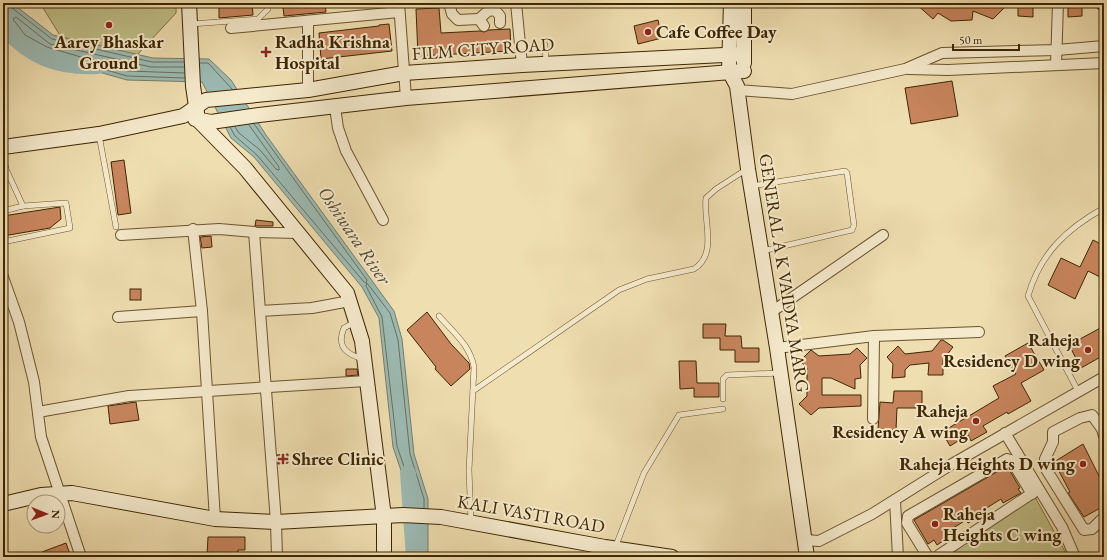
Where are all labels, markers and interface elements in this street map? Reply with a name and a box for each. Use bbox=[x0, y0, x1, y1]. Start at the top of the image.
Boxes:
marker: Aarey Bhaskar Ground bbox=[104, 20, 114, 30]
place label: Cafe Coffee Day bbox=[656, 20, 777, 43]
scale bar bbox=[953, 26, 1019, 52]
marker: Cafe Coffee Day bbox=[643, 27, 653, 37]
place label: Aarey Bhaskar Ground bbox=[53, 30, 164, 74]
place label: Radha Krishna Hospital bbox=[275, 30, 390, 74]
street label: FILM CITY ROAD bbox=[411, 32, 555, 65]
text: 50 m bbox=[959, 32, 983, 48]
marker: Radha Krishna Hospital bbox=[260, 46, 272, 58]
street label: GENERAL A K VAIDYA MARG bbox=[754, 152, 815, 394]
water label: Oshiwara River bbox=[312, 181, 397, 290]
place label: Raheja Residency D wing bbox=[943, 328, 1081, 372]
marker: Raheja Residency D wing bbox=[1083, 345, 1093, 355]
place label: Raheja Residency A wing bbox=[832, 399, 969, 443]
marker: Raheja Residency A wing bbox=[971, 416, 981, 426]
place label: Shree Clinic bbox=[292, 447, 384, 470]
place label: Raheja Heights D wing bbox=[899, 452, 1076, 475]
marker: Shree Clinic bbox=[277, 453, 289, 465]
marker: Raheja Heights D wing bbox=[1078, 459, 1088, 469]
street label: KALI VASTI ROAD bbox=[456, 489, 607, 538]
north arrow bbox=[26, 494, 66, 534]
place label: Raheja Heights C wing bbox=[943, 502, 1063, 546]
text: N bbox=[49, 510, 63, 519]
marker: Raheja Heights C wing bbox=[930, 519, 940, 529]

